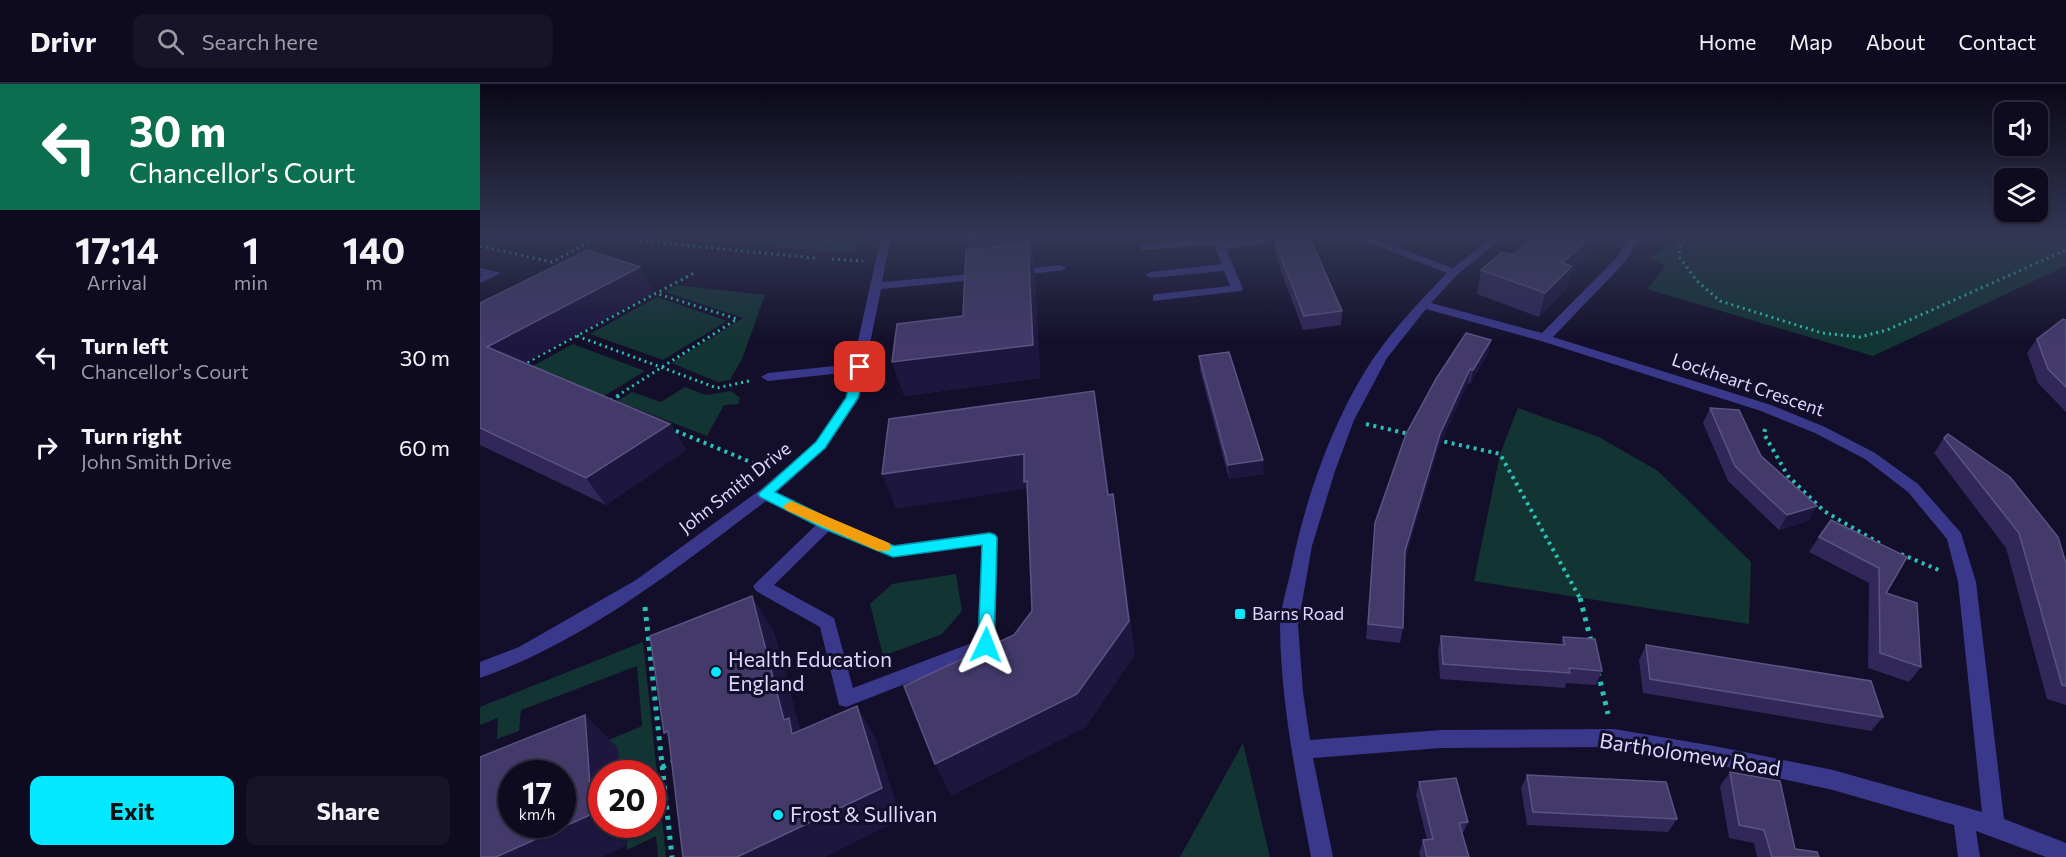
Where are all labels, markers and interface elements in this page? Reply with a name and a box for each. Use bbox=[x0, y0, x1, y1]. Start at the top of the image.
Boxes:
search box bbox=[133, 14, 553, 68]
text: Drivr bbox=[30, 24, 97, 58]
icon: search bbox=[154, 25, 187, 58]
text: Search here bbox=[202, 28, 318, 55]
text: Home bbox=[1699, 29, 1756, 54]
text: Map bbox=[1789, 29, 1833, 54]
text: About bbox=[1866, 29, 1925, 54]
text: Contact bbox=[1958, 29, 2036, 54]
map controls bbox=[1994, 102, 2048, 222]
button: sound bbox=[1994, 102, 2048, 156]
text: 30 m bbox=[129, 104, 226, 156]
icon: left bbox=[30, 108, 108, 186]
text: Chancellor's Court bbox=[129, 156, 355, 189]
button: layers bbox=[1994, 168, 2048, 222]
text: 17:14 bbox=[75, 227, 159, 271]
text: 1 bbox=[243, 227, 259, 271]
text: 140 bbox=[343, 227, 405, 271]
text: Arrival bbox=[87, 270, 147, 294]
text: min bbox=[234, 270, 268, 294]
text: m bbox=[365, 270, 383, 294]
text: Turn left bbox=[81, 332, 168, 359]
icon: left bbox=[30, 341, 63, 374]
pin bbox=[834, 341, 885, 392]
text: 30 m bbox=[400, 344, 450, 371]
street label: Lockheart Crescent bbox=[1669, 348, 1828, 420]
icon: arrive bbox=[843, 350, 876, 383]
text: Chancellor's Court bbox=[81, 359, 249, 383]
text: Turn right bbox=[81, 422, 182, 449]
icon: right bbox=[30, 431, 63, 464]
text: 60 m bbox=[399, 434, 450, 461]
street label: John Smith Drive bbox=[674, 437, 795, 538]
text: John Smith Drive bbox=[81, 449, 232, 473]
place label: Barns Road bbox=[1252, 602, 1344, 624]
marker: Barns Road bbox=[1233, 607, 1247, 621]
position arrow bbox=[954, 613, 1018, 677]
place label: Health Education England bbox=[728, 646, 892, 695]
marker: Health Education England bbox=[709, 665, 723, 679]
street label: Bartholomew Road bbox=[1598, 727, 1783, 780]
speed limit sign: 20 bbox=[588, 760, 666, 838]
text: 17 bbox=[522, 773, 552, 810]
button: Exit bbox=[30, 776, 234, 845]
button: Share bbox=[246, 776, 450, 845]
place label: Frost & Sullivan bbox=[790, 801, 937, 826]
text: km/h bbox=[519, 805, 555, 823]
marker: Frost & Sullivan bbox=[771, 808, 785, 822]

